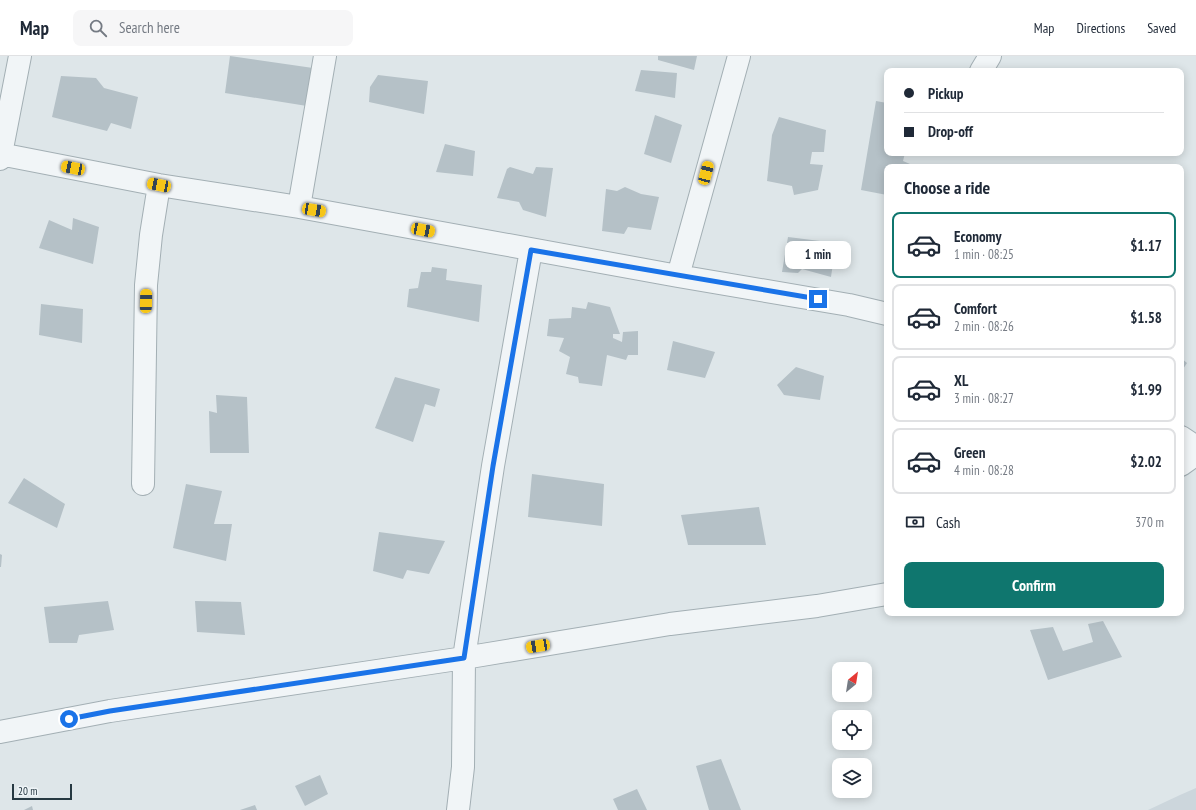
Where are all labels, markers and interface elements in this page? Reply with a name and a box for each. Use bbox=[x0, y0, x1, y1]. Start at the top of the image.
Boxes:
search box bbox=[73, 10, 353, 46]
text: Map bbox=[20, 16, 49, 40]
icon: search bbox=[87, 17, 109, 39]
text: Search here bbox=[119, 18, 180, 37]
text: Map bbox=[1034, 19, 1054, 37]
text: Directions bbox=[1076, 19, 1125, 37]
text: Saved bbox=[1147, 19, 1176, 37]
text: Pickup bbox=[928, 84, 963, 103]
text: Drop-off bbox=[928, 122, 973, 141]
car bbox=[60, 160, 86, 176]
car bbox=[697, 160, 715, 186]
text: Choose a ride bbox=[904, 176, 990, 199]
car bbox=[146, 177, 172, 193]
car bbox=[301, 202, 327, 218]
car bbox=[410, 222, 436, 238]
icon: car bbox=[906, 227, 942, 263]
text: Economy bbox=[954, 227, 1002, 246]
text: $1.17 bbox=[1130, 236, 1162, 255]
callout: 1 min bbox=[785, 241, 851, 269]
text: 1 min bbox=[805, 246, 831, 263]
text: 1 min · 08:25 bbox=[954, 246, 1014, 263]
car bbox=[140, 289, 152, 313]
route end bbox=[809, 290, 827, 308]
icon: car bbox=[906, 299, 942, 335]
text: Comfort bbox=[954, 299, 997, 318]
text: $1.58 bbox=[1130, 308, 1162, 327]
text: 2 min · 08:26 bbox=[954, 318, 1014, 335]
icon: car bbox=[906, 371, 942, 407]
text: XL bbox=[954, 371, 968, 390]
text: $1.99 bbox=[1130, 380, 1162, 399]
text: 3 min · 08:27 bbox=[954, 390, 1014, 407]
icon: car bbox=[906, 443, 942, 479]
text: Green bbox=[954, 443, 986, 462]
text: $2.02 bbox=[1130, 452, 1162, 471]
text: 4 min · 08:28 bbox=[954, 462, 1014, 479]
icon: cash bbox=[904, 511, 926, 533]
text: Cash bbox=[936, 513, 960, 532]
text: 370 m bbox=[1135, 514, 1164, 531]
button: Confirm bbox=[904, 562, 1164, 608]
car bbox=[525, 638, 551, 654]
north arrow bbox=[832, 662, 872, 702]
map controls bbox=[832, 662, 872, 798]
route start bbox=[60, 710, 78, 728]
button: locate bbox=[832, 710, 872, 750]
button: layers bbox=[832, 758, 872, 798]
scale bar bbox=[12, 782, 72, 801]
text: 20 m bbox=[18, 784, 37, 798]

